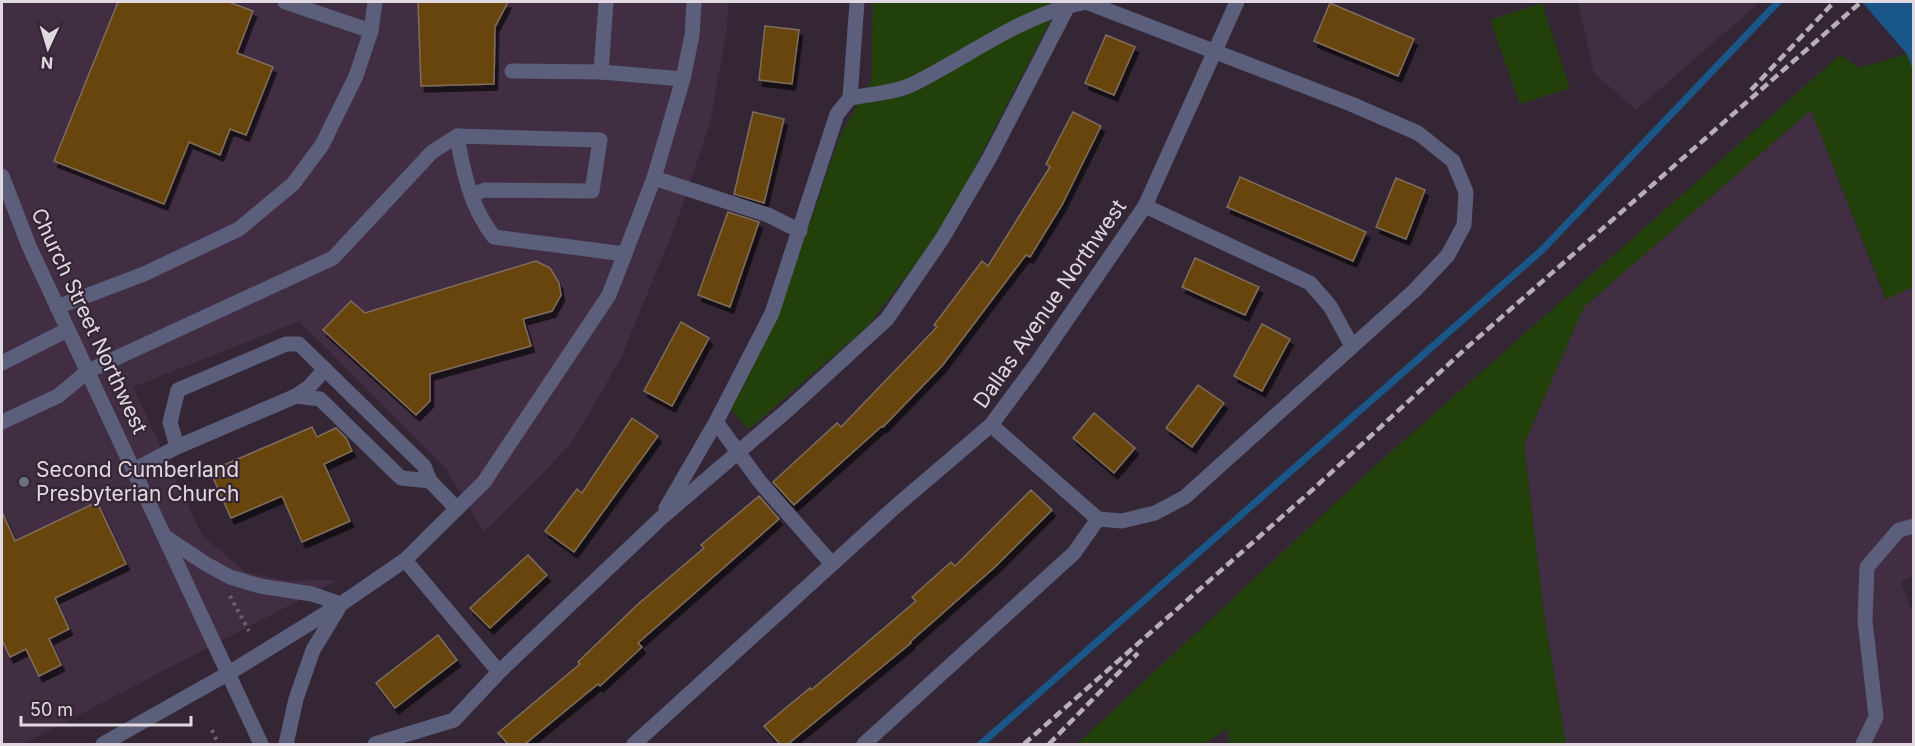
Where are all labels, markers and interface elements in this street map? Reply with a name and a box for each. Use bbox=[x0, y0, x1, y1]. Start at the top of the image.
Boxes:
north arrow bbox=[18, 18, 78, 78]
text: N bbox=[40, 53, 54, 73]
street label: Dallas Avenue Northwest bbox=[968, 195, 1131, 413]
street label: Church Street Northwest bbox=[26, 204, 153, 438]
place label: Second Cumberland Presbyterian Church bbox=[36, 457, 239, 506]
marker: Second Cumberland Presbyterian Church bbox=[17, 475, 31, 489]
scale bar bbox=[21, 689, 190, 727]
text: 50 m bbox=[30, 699, 73, 720]

